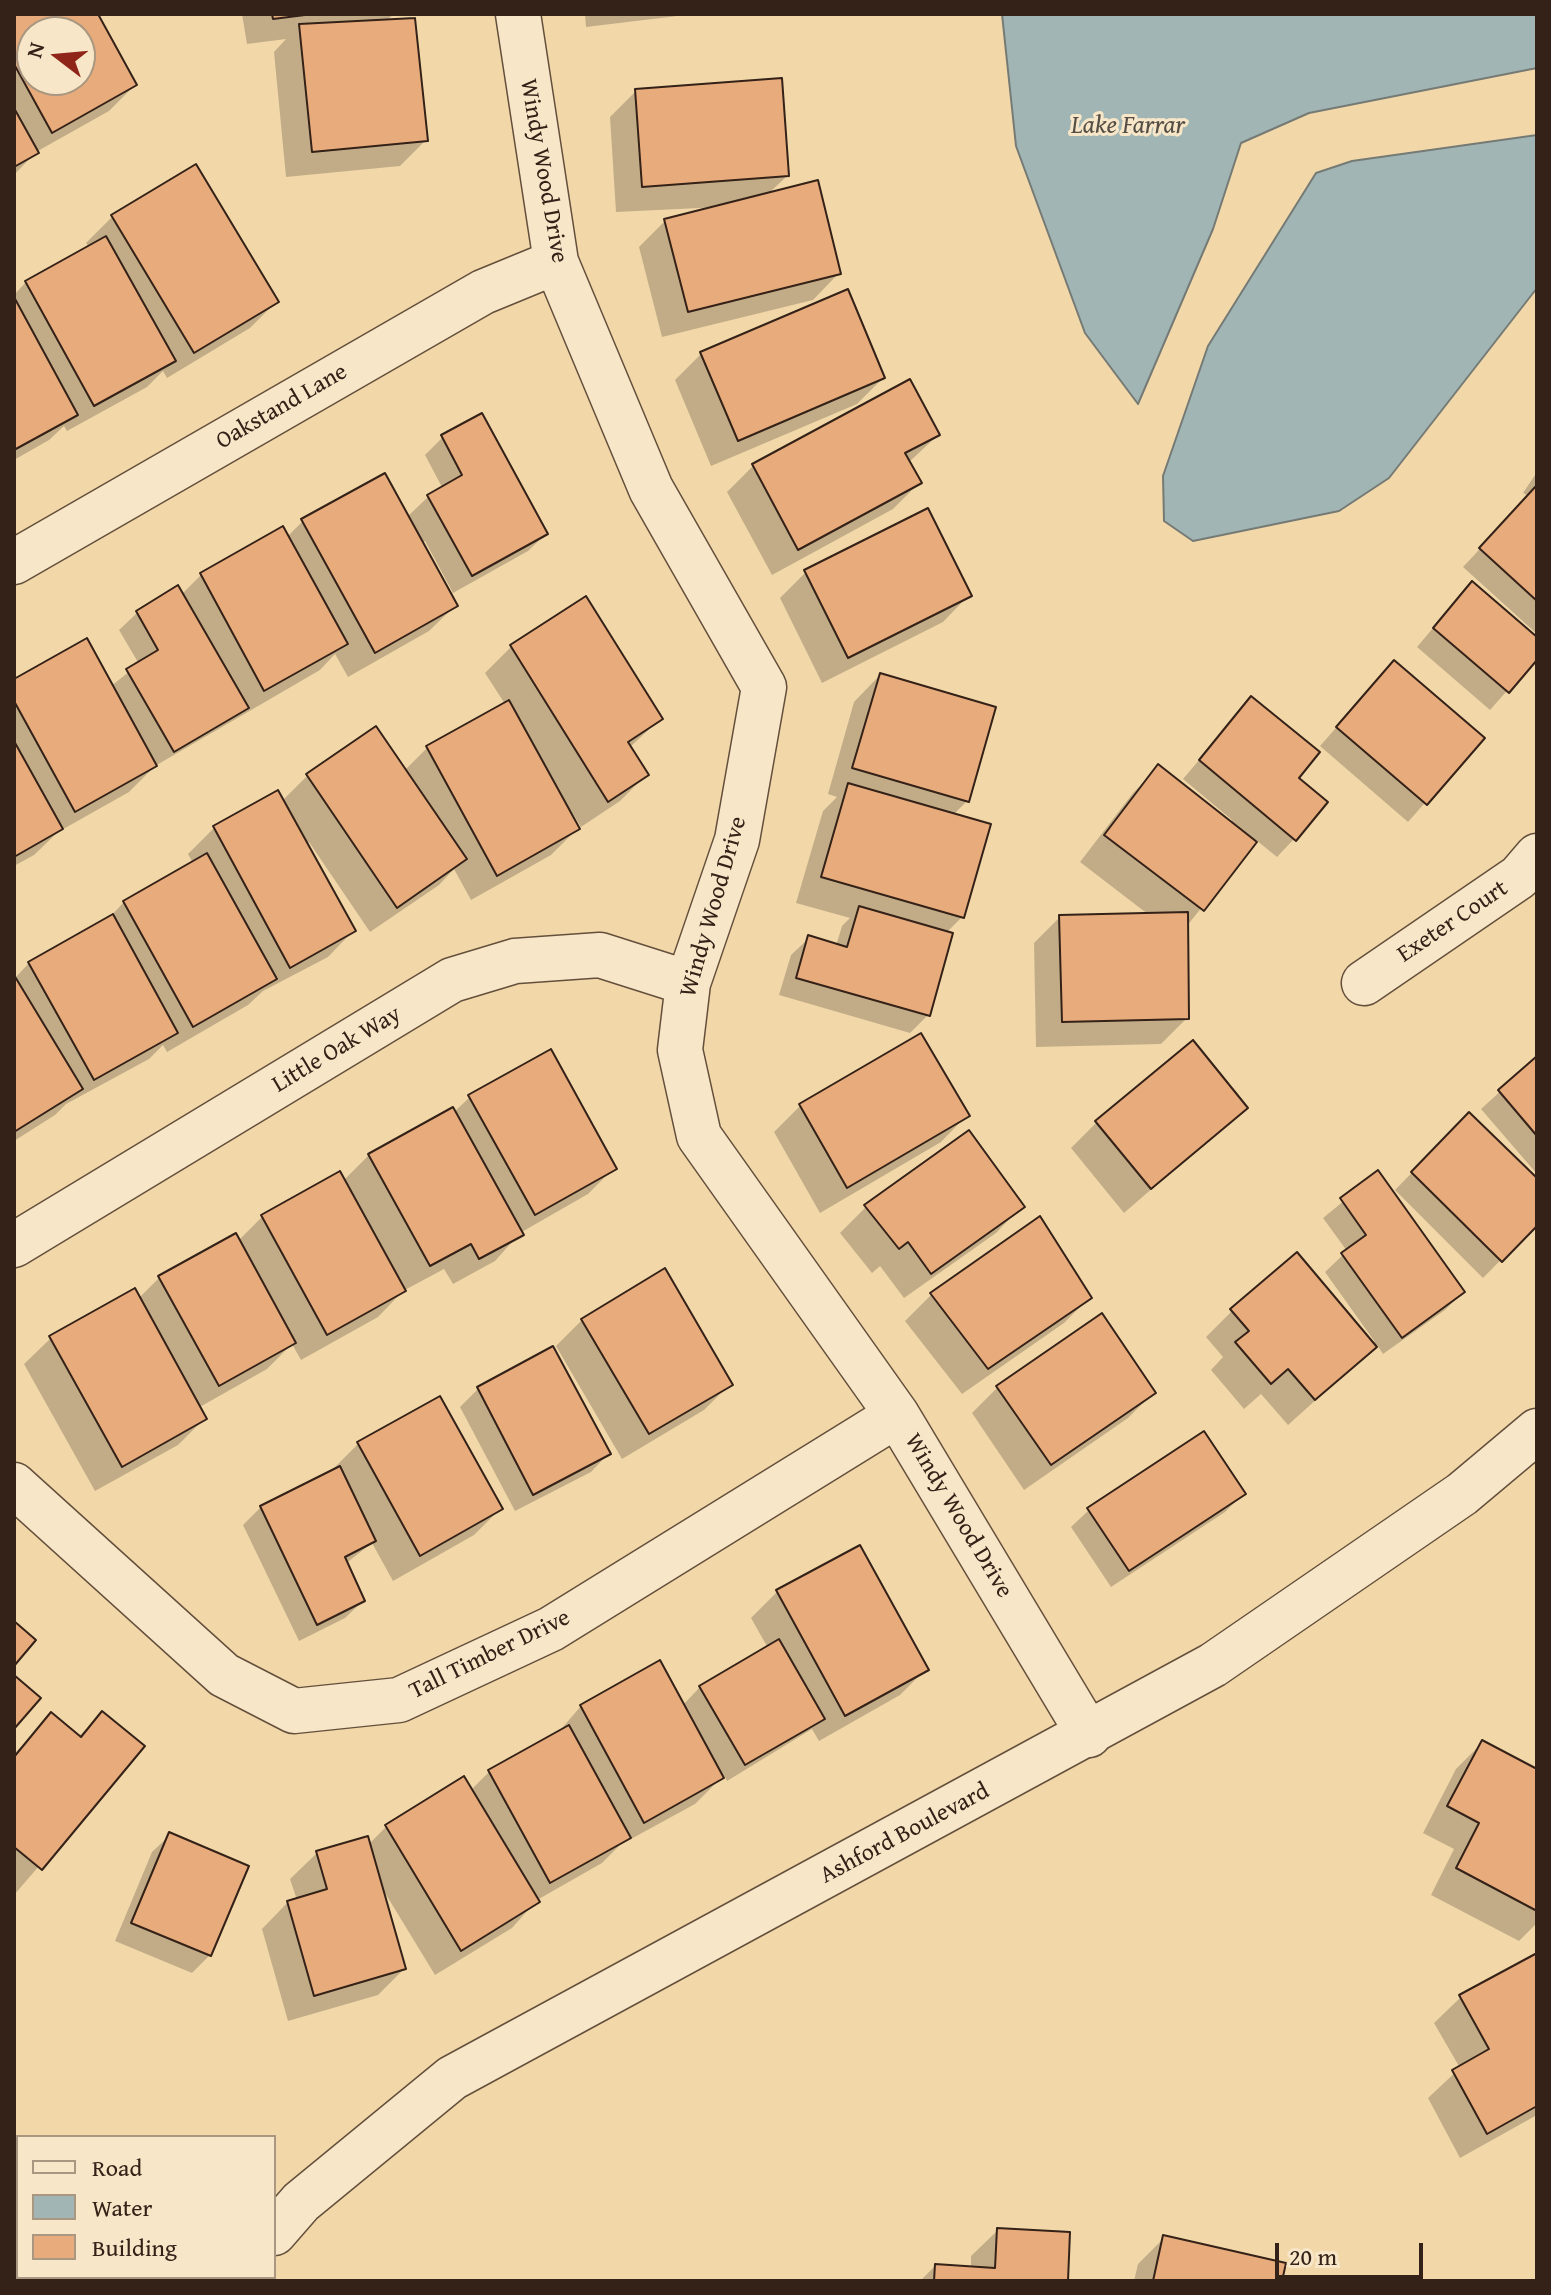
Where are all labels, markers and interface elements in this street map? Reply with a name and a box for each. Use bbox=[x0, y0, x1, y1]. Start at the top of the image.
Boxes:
north arrow bbox=[16, 16, 96, 96]
text: N bbox=[17, 38, 52, 61]
street label: Windy Wood Drive bbox=[513, 77, 573, 265]
water label: Lake Farrar bbox=[1071, 110, 1185, 142]
street label: Oakstand Lane bbox=[211, 358, 353, 456]
street label: Windy Wood Drive bbox=[674, 813, 754, 1001]
street label: Exeter Court bbox=[1392, 875, 1514, 969]
street label: Little Oak Way bbox=[268, 1000, 406, 1100]
street label: Windy Wood Drive bbox=[898, 1429, 1018, 1603]
street label: Tall Timber Drive bbox=[405, 1604, 575, 1706]
street label: Ashford Boulevard bbox=[816, 1777, 994, 1891]
legend bbox=[16, 2135, 276, 2279]
text: Road bbox=[92, 2150, 142, 2185]
text: Water bbox=[92, 2190, 152, 2225]
scale bar bbox=[1279, 2227, 1427, 2277]
text: Building bbox=[92, 2230, 177, 2265]
text: 20 m bbox=[1289, 2239, 1337, 2274]

